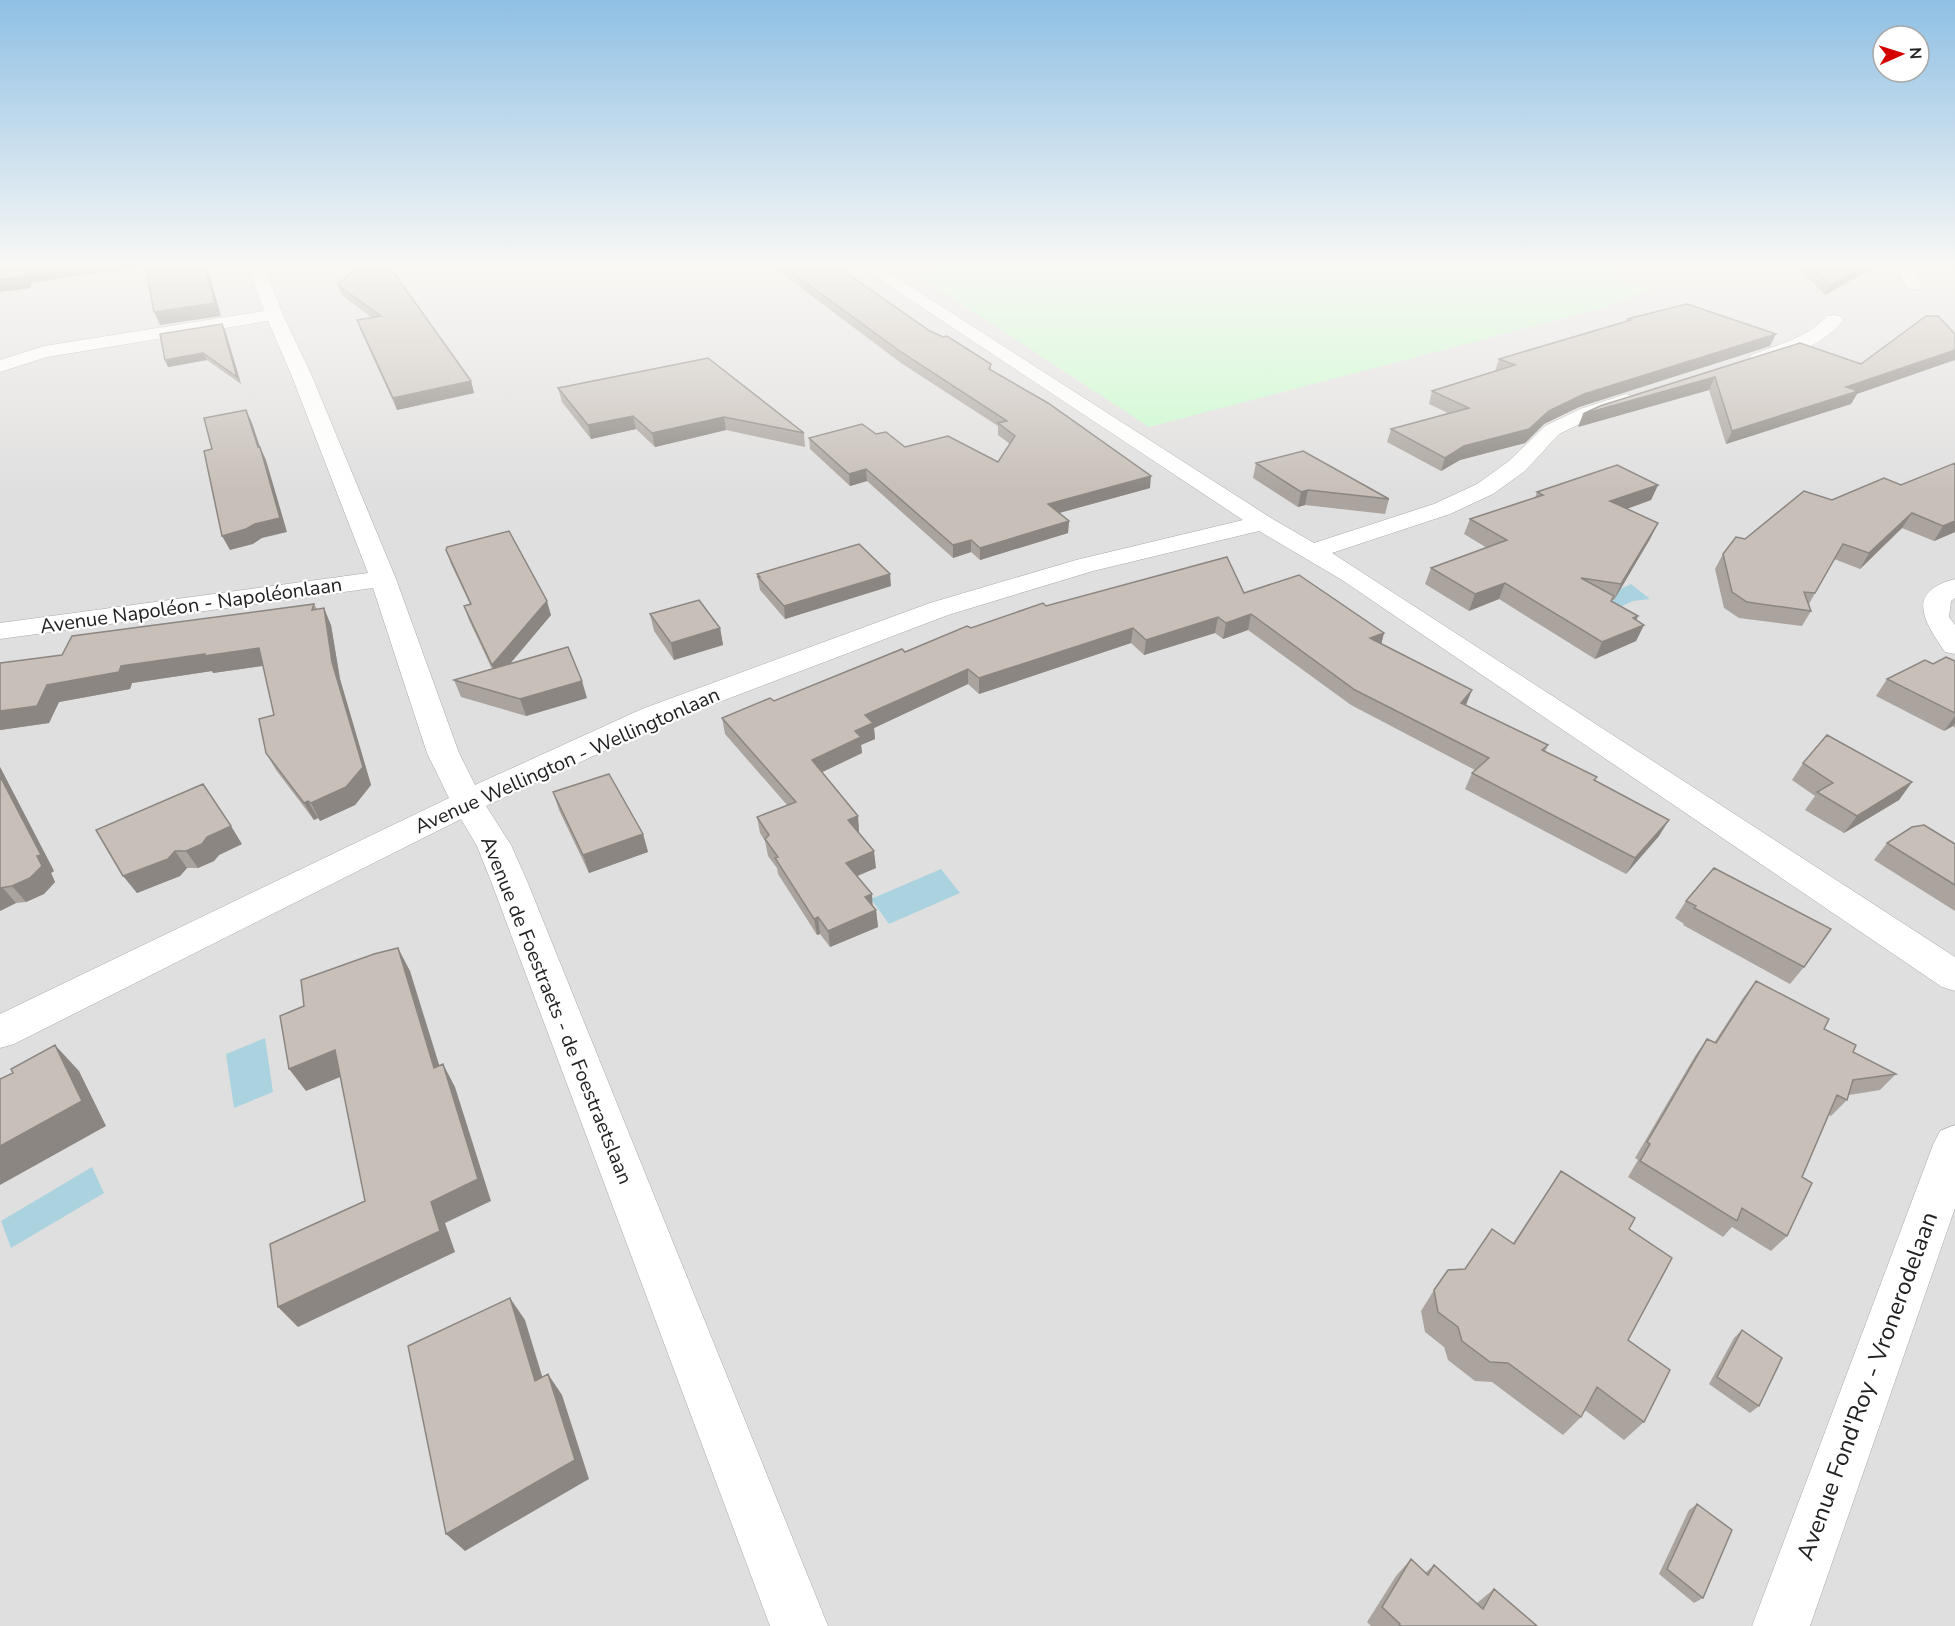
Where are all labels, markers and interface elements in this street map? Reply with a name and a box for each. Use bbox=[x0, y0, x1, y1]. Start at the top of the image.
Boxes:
north arrow bbox=[1871, 24, 1931, 84]
text: N bbox=[1904, 47, 1926, 60]
street label: Avenue Napoléon - Napoléonlaan bbox=[38, 571, 344, 640]
street label: Avenue Wellington - Wellingtonlaan bbox=[410, 681, 724, 840]
street label: Avenue de Foestraets - de Foestraetslaan bbox=[474, 832, 639, 1188]
street label: Avenue Fond'Roy - Vronerodelaan bbox=[1789, 1207, 1945, 1565]

